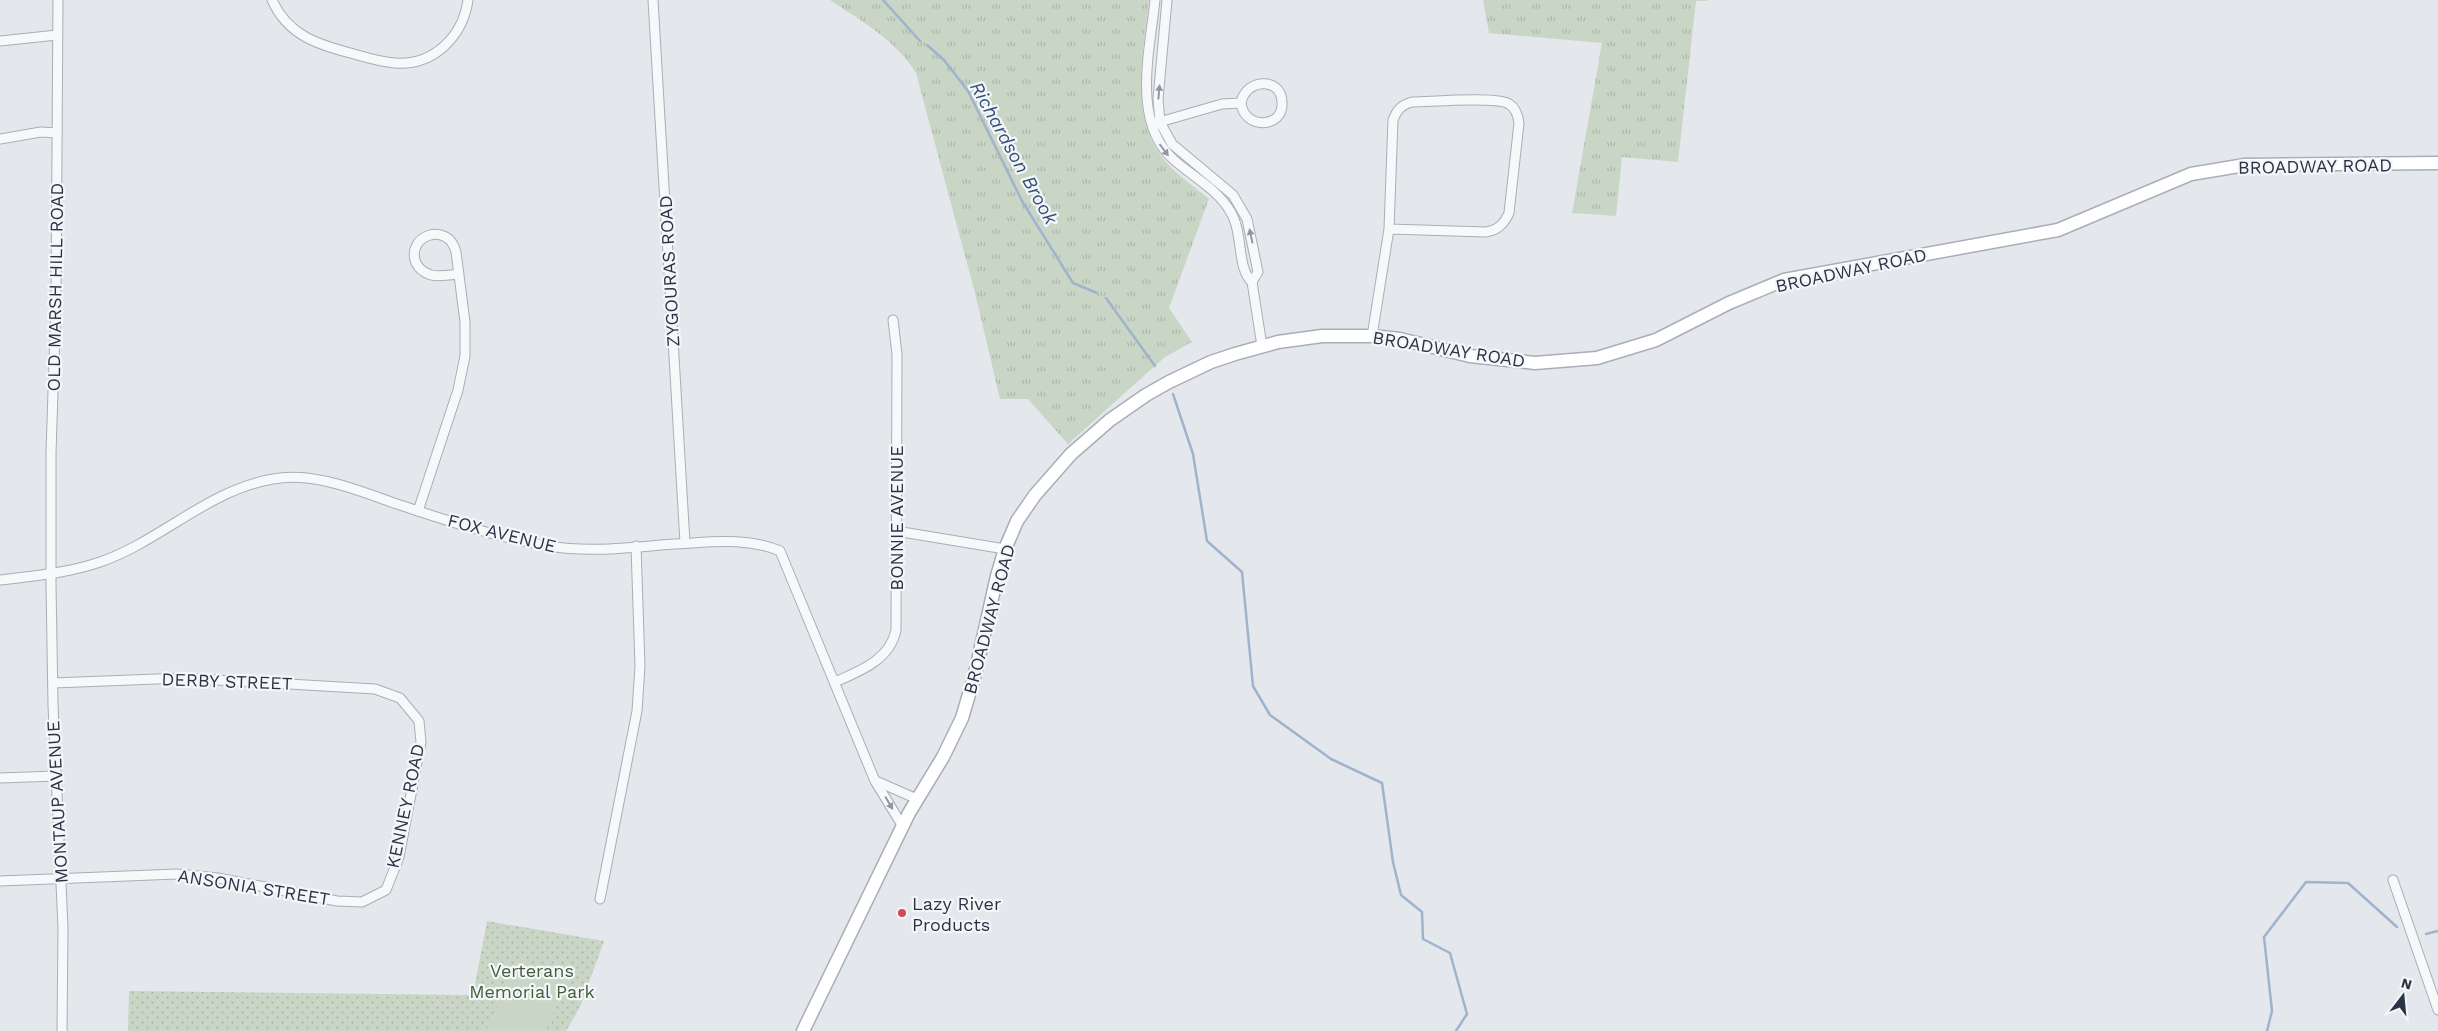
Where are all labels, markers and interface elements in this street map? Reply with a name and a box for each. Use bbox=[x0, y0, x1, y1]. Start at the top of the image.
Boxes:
water label: Richardson Brook bbox=[965, 78, 1063, 229]
one-way arrow bbox=[1155, 84, 1163, 100]
one-way arrow bbox=[1159, 143, 1170, 156]
street label: BROADWAY ROAD bbox=[2238, 154, 2392, 178]
street label: OLD MARSH HILL ROAD bbox=[43, 182, 67, 392]
street label: ZYGOURAS ROAD bbox=[655, 195, 683, 347]
one-way arrow bbox=[1247, 228, 1255, 243]
street label: BROADWAY ROAD bbox=[1773, 244, 1929, 296]
street label: BROADWAY ROAD bbox=[1371, 327, 1527, 371]
street label: BONNIE AVENUE bbox=[886, 445, 907, 591]
street label: FOX AVENUE bbox=[445, 509, 559, 557]
street label: BROADWAY ROAD bbox=[959, 542, 1019, 696]
street label: DERBY STREET bbox=[161, 668, 293, 694]
street label: MONTAUP AVENUE bbox=[42, 720, 72, 884]
street label: KENNEY ROAD bbox=[382, 742, 428, 870]
one-way arrow bbox=[884, 797, 893, 810]
street label: ANSONIA STREET bbox=[176, 865, 332, 909]
place label: Lazy River Products bbox=[912, 893, 1001, 935]
marker: Lazy River Products bbox=[896, 907, 908, 919]
park label: Verterans Memorial Park bbox=[469, 960, 595, 1002]
north arrow bbox=[2378, 971, 2428, 1021]
text: N bbox=[2399, 974, 2414, 993]

